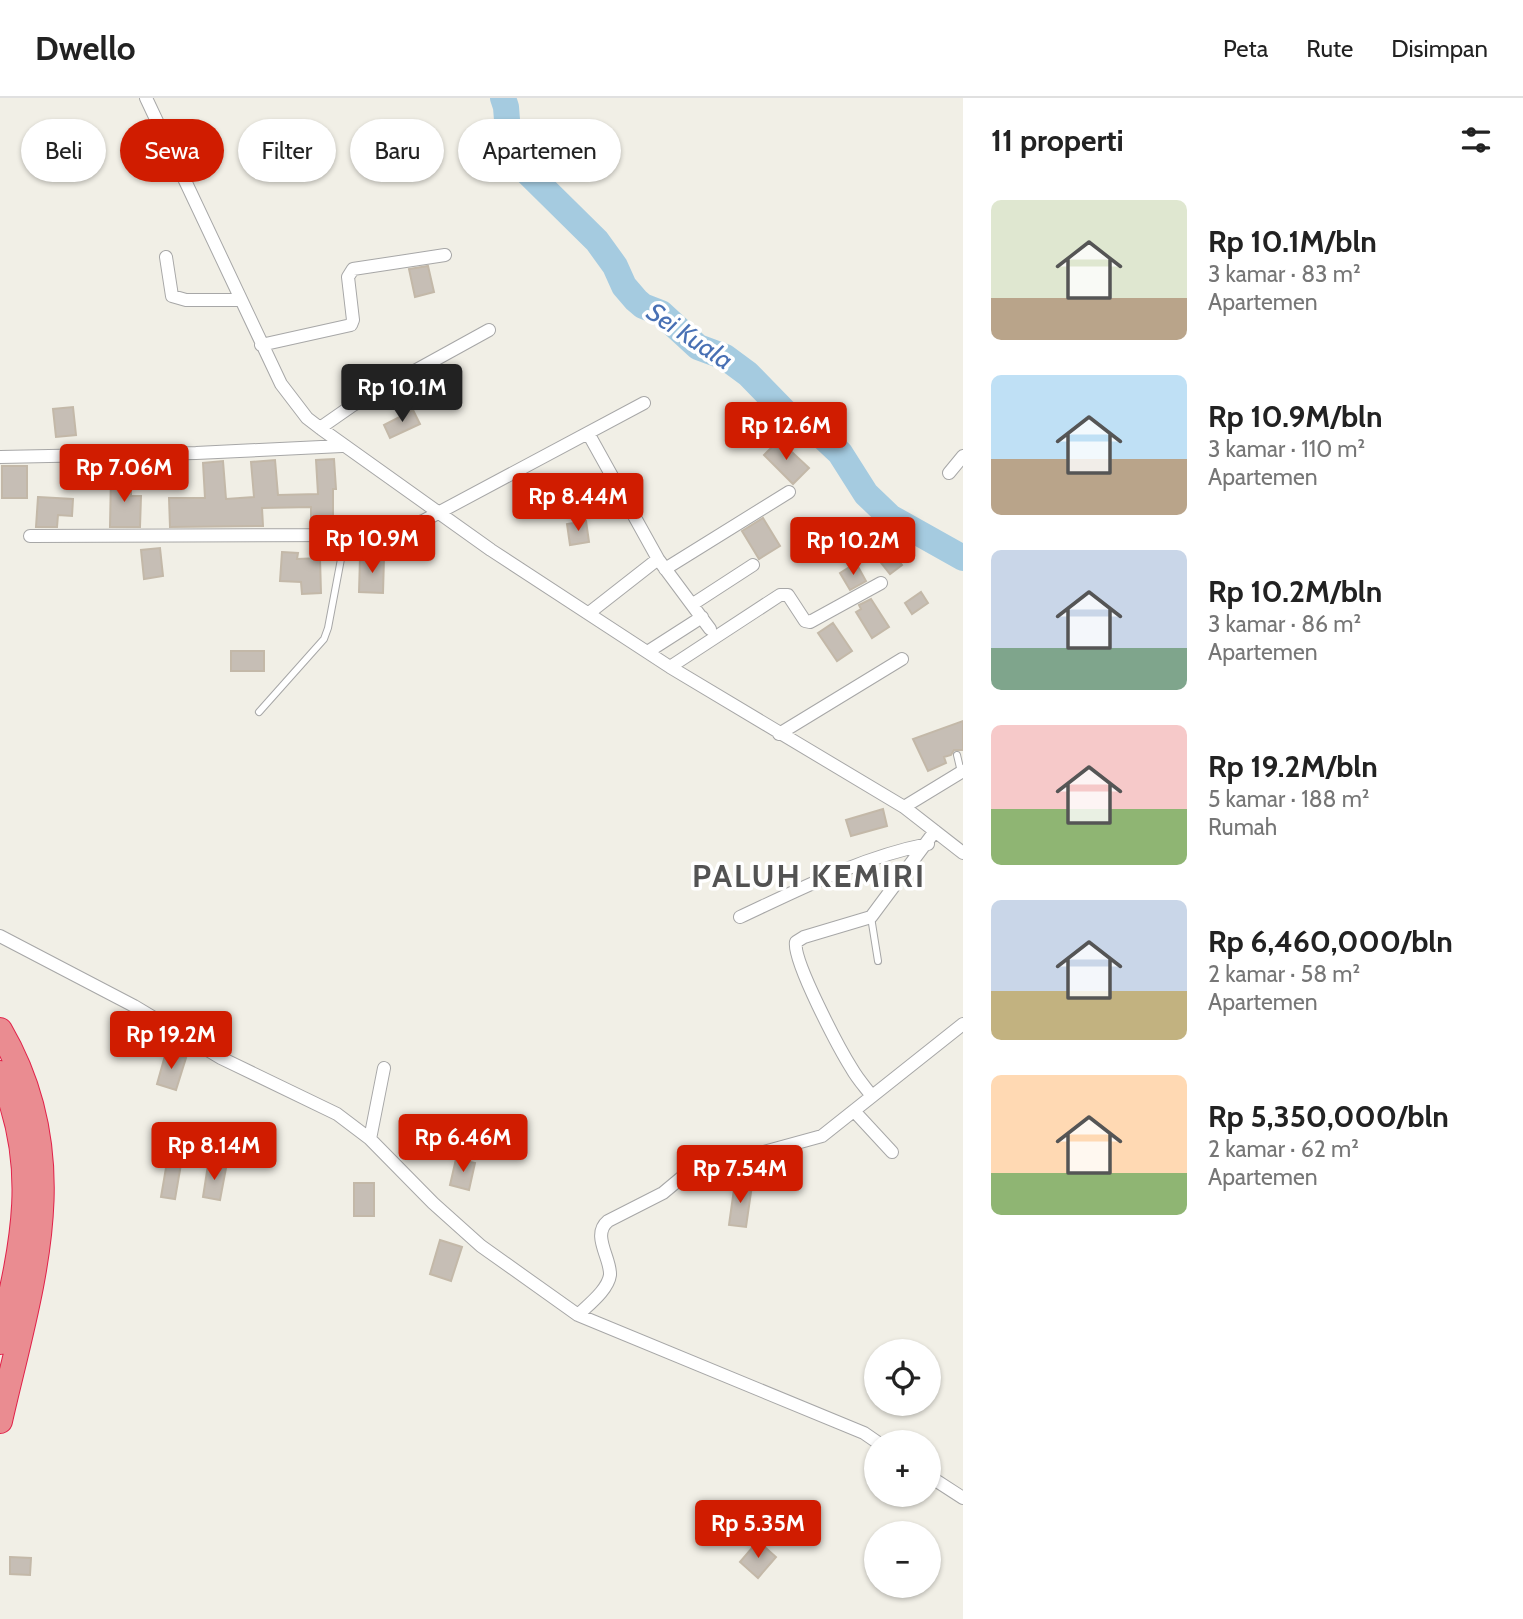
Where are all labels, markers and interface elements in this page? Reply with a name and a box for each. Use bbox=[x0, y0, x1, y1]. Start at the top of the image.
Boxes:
text: Dwello bbox=[35, 28, 136, 68]
text: Peta bbox=[1223, 34, 1268, 63]
text: Rute bbox=[1306, 34, 1353, 63]
text: Disimpan bbox=[1391, 34, 1488, 63]
chip: Beli bbox=[21, 119, 106, 182]
chip: Sewa bbox=[120, 119, 224, 182]
chip: Filter bbox=[238, 119, 336, 182]
chip: Baru bbox=[350, 119, 444, 182]
chip: Apartemen bbox=[458, 119, 621, 182]
icon: filters bbox=[1457, 121, 1495, 159]
text: 11 properti bbox=[991, 122, 1124, 159]
text: Rp 10.1M/bln bbox=[1208, 223, 1377, 260]
icon: home bbox=[1047, 228, 1131, 312]
text: 3 kamar · 83 m² bbox=[1208, 260, 1361, 288]
text: Apartemen bbox=[1208, 288, 1318, 316]
water label: Sei Kuala bbox=[641, 296, 739, 376]
pin: Rp 10.1M bbox=[330, 364, 474, 424]
text: Rp 10.1M bbox=[357, 373, 447, 401]
text: Rp 10.9M/bln bbox=[1208, 398, 1382, 435]
pin: Rp 12.6M bbox=[714, 402, 858, 462]
icon: home bbox=[1047, 403, 1131, 487]
text: Rp 12.6M bbox=[741, 411, 831, 439]
text: 3 kamar · 110 m² bbox=[1208, 435, 1365, 463]
pin: Rp 7.06M bbox=[52, 444, 196, 504]
text: Rp 7.06M bbox=[76, 453, 172, 481]
text: Apartemen bbox=[1208, 463, 1318, 491]
pin: Rp 8.44M bbox=[506, 474, 650, 533]
text: Rp 8.44M bbox=[528, 482, 628, 510]
pin: Rp 10.9M bbox=[300, 516, 444, 575]
pin: Rp 10.2M bbox=[781, 518, 925, 577]
text: Rp 10.9M bbox=[325, 524, 419, 552]
text: Rp 10.2M bbox=[806, 526, 900, 554]
text: Rp 10.2M/bln bbox=[1208, 573, 1382, 610]
icon: home bbox=[1047, 578, 1131, 662]
text: 3 kamar · 86 m² bbox=[1208, 610, 1361, 638]
text: Apartemen bbox=[1208, 638, 1318, 666]
text: Rp 19.2M/bln bbox=[1208, 748, 1378, 785]
icon: home bbox=[1047, 753, 1131, 837]
text: 5 kamar · 188 m² bbox=[1208, 785, 1370, 813]
text: Rumah bbox=[1208, 813, 1277, 841]
district label: PALUH KEMIRI bbox=[692, 856, 926, 895]
text: Rp 6,460,000/bln bbox=[1208, 923, 1453, 960]
icon: home bbox=[1047, 928, 1131, 1012]
text: 2 kamar · 58 m² bbox=[1208, 960, 1360, 988]
text: Apartemen bbox=[1208, 988, 1318, 1016]
pin: Rp 19.2M bbox=[99, 1012, 243, 1071]
text: Rp 19.2M bbox=[126, 1020, 216, 1048]
text: Rp 5,350,000/bln bbox=[1208, 1098, 1449, 1135]
icon: home bbox=[1047, 1103, 1131, 1187]
pin: Rp 6.46M bbox=[391, 1114, 535, 1174]
pin: Rp 8.14M bbox=[142, 1122, 286, 1182]
text: Rp 6.46M bbox=[415, 1123, 511, 1151]
text: Rp 8.14M bbox=[167, 1131, 261, 1159]
text: 2 kamar · 62 m² bbox=[1208, 1135, 1359, 1163]
pin: Rp 7.54M bbox=[668, 1146, 812, 1205]
text: Rp 7.54M bbox=[693, 1154, 787, 1182]
text: Apartemen bbox=[1208, 1163, 1318, 1191]
map controls bbox=[864, 1339, 941, 1598]
button: locate bbox=[864, 1339, 941, 1416]
button: + bbox=[864, 1430, 941, 1507]
pin: Rp 5.35M bbox=[686, 1500, 830, 1560]
text: Rp 5.35M bbox=[711, 1509, 805, 1537]
button: − bbox=[864, 1521, 941, 1598]

